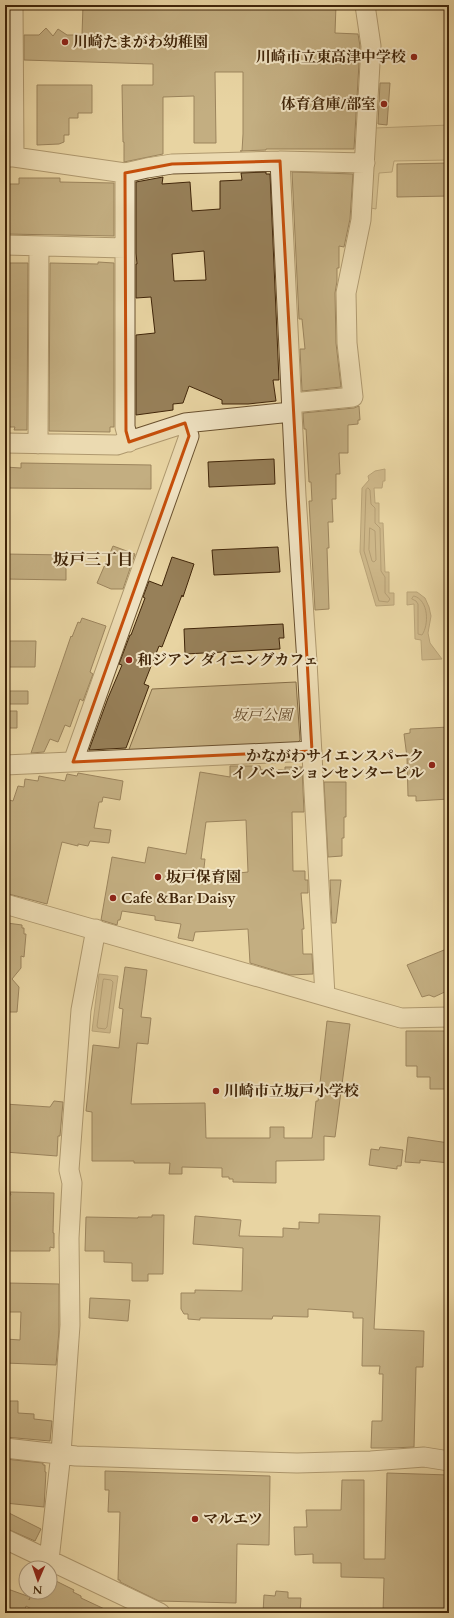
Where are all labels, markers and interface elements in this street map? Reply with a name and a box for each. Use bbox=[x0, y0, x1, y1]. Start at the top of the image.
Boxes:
place label: 川崎たまがわ幼稚園 bbox=[73, 32, 208, 52]
marker: 川崎たまがわ幼稚園 bbox=[60, 37, 70, 47]
place label: 川崎市立東高津中学校 bbox=[256, 47, 406, 67]
marker: 川崎市立東高津中学校 bbox=[409, 52, 419, 62]
place label: 体育倉庫/部室 bbox=[281, 94, 376, 114]
marker: 体育倉庫/部室 bbox=[379, 99, 389, 109]
district label: 坂戸三丁目 bbox=[53, 549, 133, 571]
place label: 和ジアン ダイニングカフェ bbox=[137, 650, 318, 670]
marker: 和ジアン ダイニングカフェ bbox=[124, 655, 134, 665]
park label: 坂戸公園 bbox=[232, 705, 295, 725]
place label: かながわサイエンスパーク イノベーションセンタービル bbox=[232, 746, 424, 783]
marker: かながわサイエンスパーク イノベーションセンタービル bbox=[427, 760, 437, 770]
place label: 坂戸保育園 bbox=[166, 867, 241, 887]
marker: 坂戸保育園 bbox=[153, 872, 163, 882]
place label: Cafe &Bar Daisy bbox=[121, 888, 236, 908]
marker: Cafe &Bar Daisy bbox=[108, 893, 118, 903]
place label: 川崎市立坂戸小学校 bbox=[224, 1081, 359, 1101]
marker: 川崎市立坂戸小学校 bbox=[211, 1086, 221, 1096]
place label: マルエツ bbox=[203, 1509, 263, 1529]
marker: マルエツ bbox=[190, 1514, 200, 1524]
north arrow bbox=[18, 1560, 58, 1600]
text: N bbox=[32, 1582, 43, 1597]

